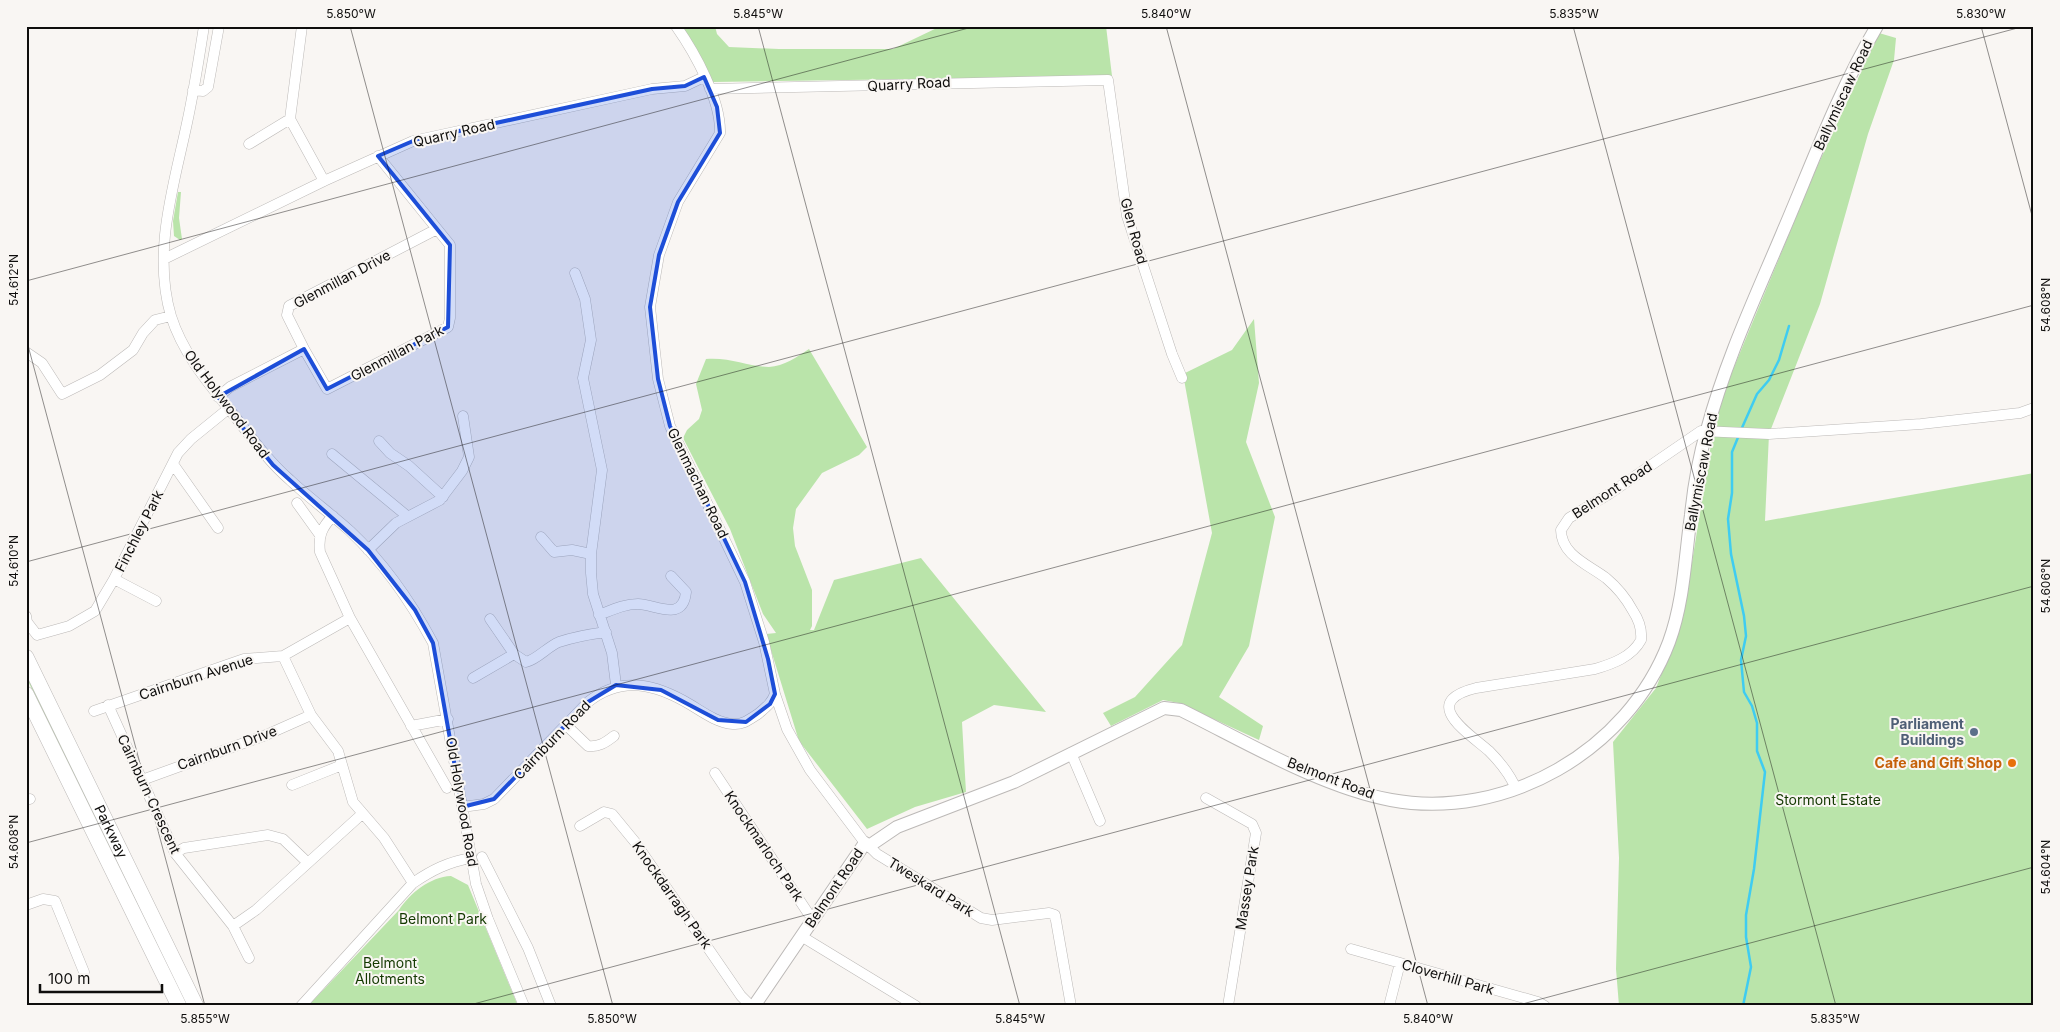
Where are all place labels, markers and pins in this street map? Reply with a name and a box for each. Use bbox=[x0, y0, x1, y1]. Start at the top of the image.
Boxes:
place label: Parliament Buildings bbox=[1890, 715, 1964, 748]
marker: Parliament Buildings bbox=[1968, 726, 1980, 738]
place label: Cafe and Gift Shop bbox=[1875, 754, 2002, 771]
marker: Cafe and Gift Shop bbox=[2006, 757, 2018, 769]

